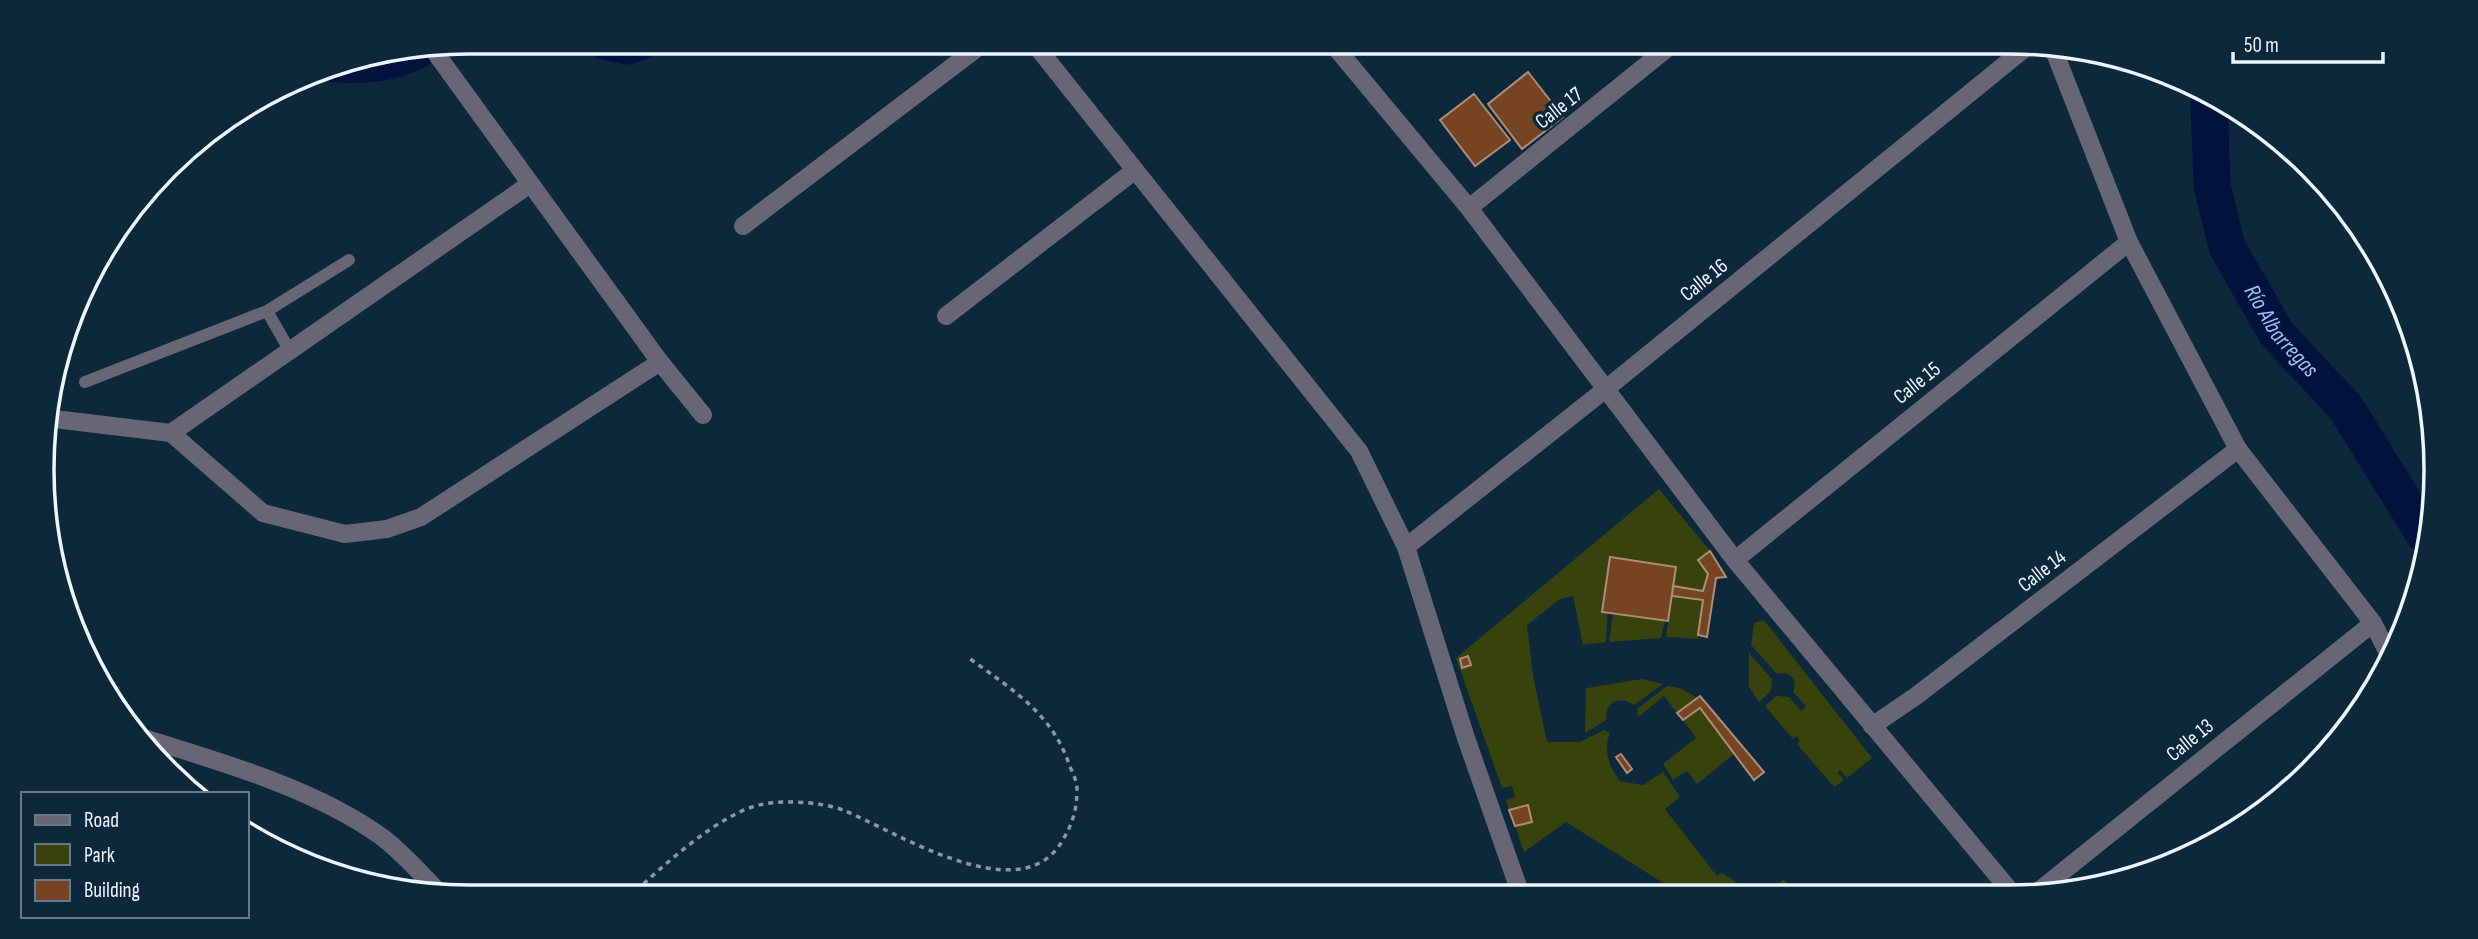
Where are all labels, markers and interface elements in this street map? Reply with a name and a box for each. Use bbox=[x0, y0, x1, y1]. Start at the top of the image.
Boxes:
scale bar bbox=[2233, 21, 2384, 65]
text: 50 m bbox=[2244, 33, 2279, 58]
street label: Calle 17 bbox=[1530, 81, 1588, 134]
street label: Calle 16 bbox=[1675, 253, 1733, 307]
water label: Río Albarregas bbox=[2238, 280, 2324, 383]
street label: Calle 15 bbox=[1888, 357, 1946, 409]
street label: Calle 14 bbox=[2013, 545, 2071, 597]
street label: Calle 13 bbox=[2161, 713, 2219, 767]
legend bbox=[21, 792, 248, 918]
text: Road bbox=[84, 808, 119, 833]
text: Park bbox=[84, 843, 115, 868]
text: Building bbox=[84, 878, 140, 903]

